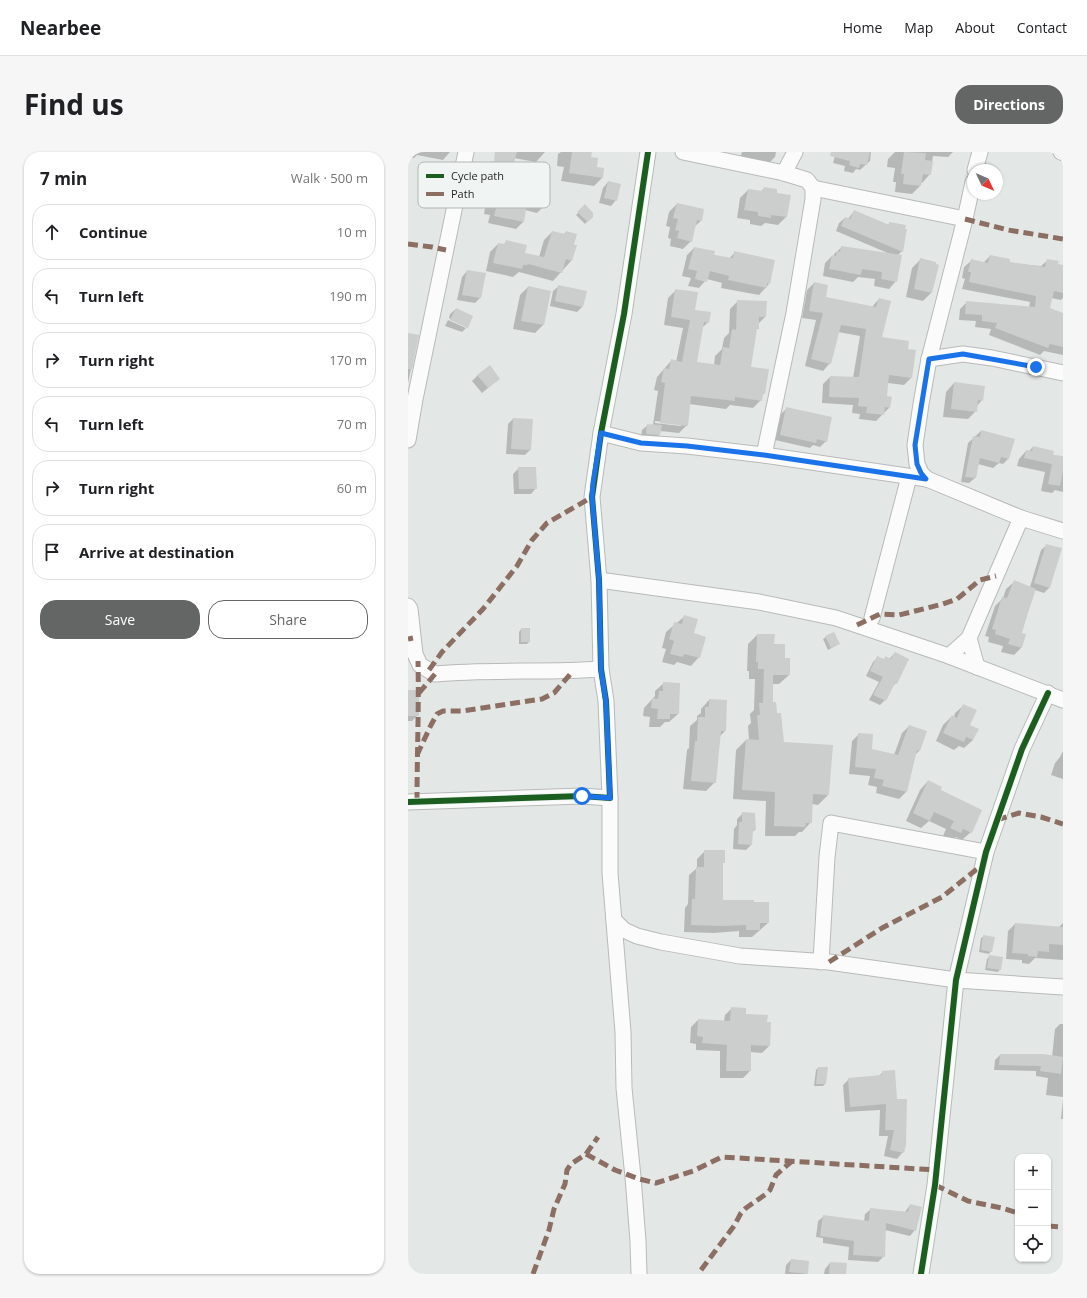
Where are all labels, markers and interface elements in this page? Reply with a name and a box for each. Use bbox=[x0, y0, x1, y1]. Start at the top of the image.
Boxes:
text: Nearbee bbox=[20, 15, 101, 41]
text: Home bbox=[843, 18, 882, 37]
text: Map bbox=[904, 18, 933, 37]
text: About bbox=[955, 18, 995, 37]
text: Contact bbox=[1017, 18, 1067, 37]
text: Find us bbox=[24, 85, 124, 123]
button: Directions bbox=[955, 85, 1063, 124]
legend bbox=[418, 162, 550, 208]
north arrow bbox=[967, 164, 1003, 200]
text: 7 min bbox=[40, 167, 87, 190]
text: Cycle path bbox=[451, 168, 504, 183]
text: Walk · 500 m bbox=[291, 169, 368, 187]
text: Path bbox=[451, 186, 474, 201]
icon: ahead bbox=[41, 221, 63, 243]
text: Continue bbox=[79, 222, 147, 242]
text: 10 m bbox=[337, 223, 367, 241]
icon: left bbox=[41, 285, 63, 307]
text: Turn left bbox=[79, 286, 144, 306]
text: 190 m bbox=[329, 287, 367, 305]
icon: right bbox=[41, 349, 63, 371]
text: Turn right bbox=[79, 350, 154, 370]
text: 170 m bbox=[329, 351, 367, 369]
route end bbox=[1027, 358, 1045, 376]
icon: left bbox=[41, 413, 63, 435]
text: Turn left bbox=[79, 414, 144, 434]
text: 70 m bbox=[337, 415, 367, 433]
icon: right bbox=[41, 477, 63, 499]
text: Turn right bbox=[79, 478, 154, 498]
text: 60 m bbox=[337, 479, 367, 497]
icon: arrive bbox=[41, 541, 63, 563]
text: Arrive at destination bbox=[79, 542, 234, 562]
button: Save bbox=[40, 600, 200, 639]
button: Share bbox=[208, 600, 368, 639]
route start bbox=[573, 787, 591, 805]
map controls bbox=[1015, 1154, 1051, 1262]
button: + bbox=[1015, 1154, 1051, 1190]
button: − bbox=[1015, 1190, 1051, 1226]
button: locate bbox=[1015, 1226, 1051, 1262]

